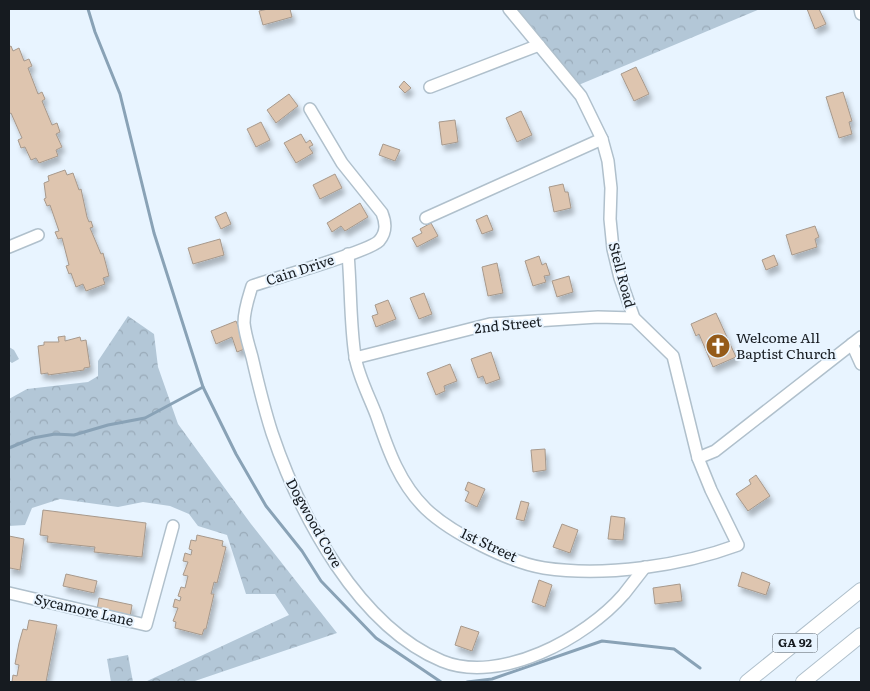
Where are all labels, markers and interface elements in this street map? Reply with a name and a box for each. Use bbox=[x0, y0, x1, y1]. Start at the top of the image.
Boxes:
street label: Stell Road bbox=[605, 240, 641, 310]
street label: Cain Drive bbox=[263, 249, 336, 289]
street label: 2nd Street bbox=[473, 310, 543, 337]
place label: Welcome All Baptist Church bbox=[736, 327, 836, 363]
church icon: Welcome All Baptist Church bbox=[705, 333, 731, 359]
street label: Dogwood Cove bbox=[282, 474, 348, 571]
street label: 1st Street bbox=[458, 522, 521, 566]
street label: Sycamore Lane bbox=[33, 588, 136, 630]
road number: GA 92 bbox=[772, 634, 818, 652]

